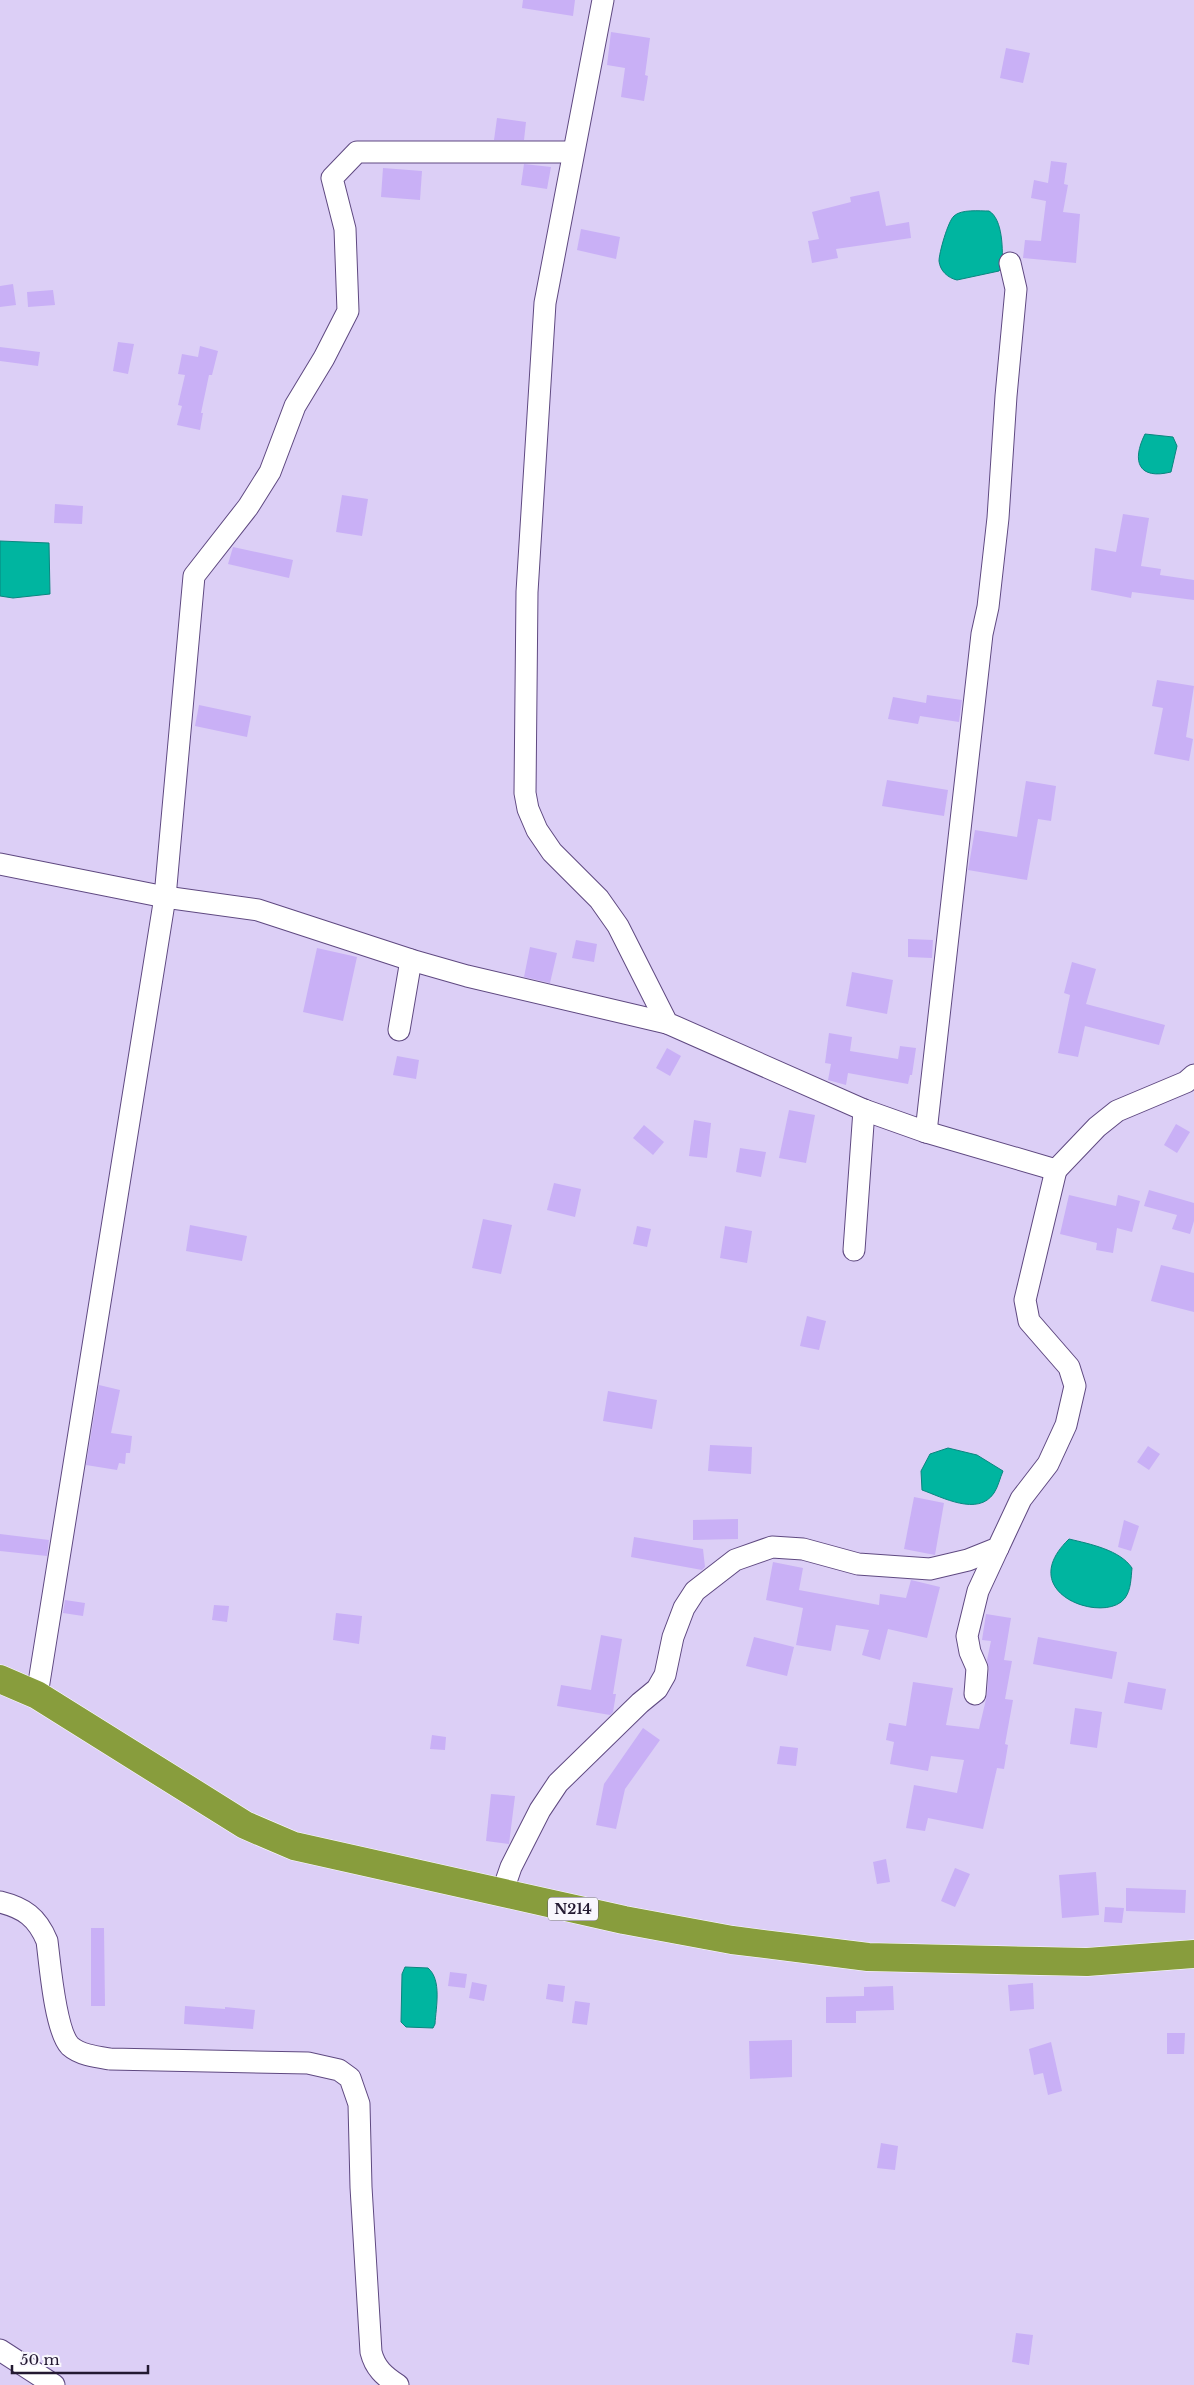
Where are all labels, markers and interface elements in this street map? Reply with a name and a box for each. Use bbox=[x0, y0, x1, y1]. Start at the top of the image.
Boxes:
road number: N214 bbox=[548, 1898, 598, 1920]
scale bar bbox=[12, 2342, 149, 2374]
text: 50 m bbox=[20, 2350, 60, 2369]

